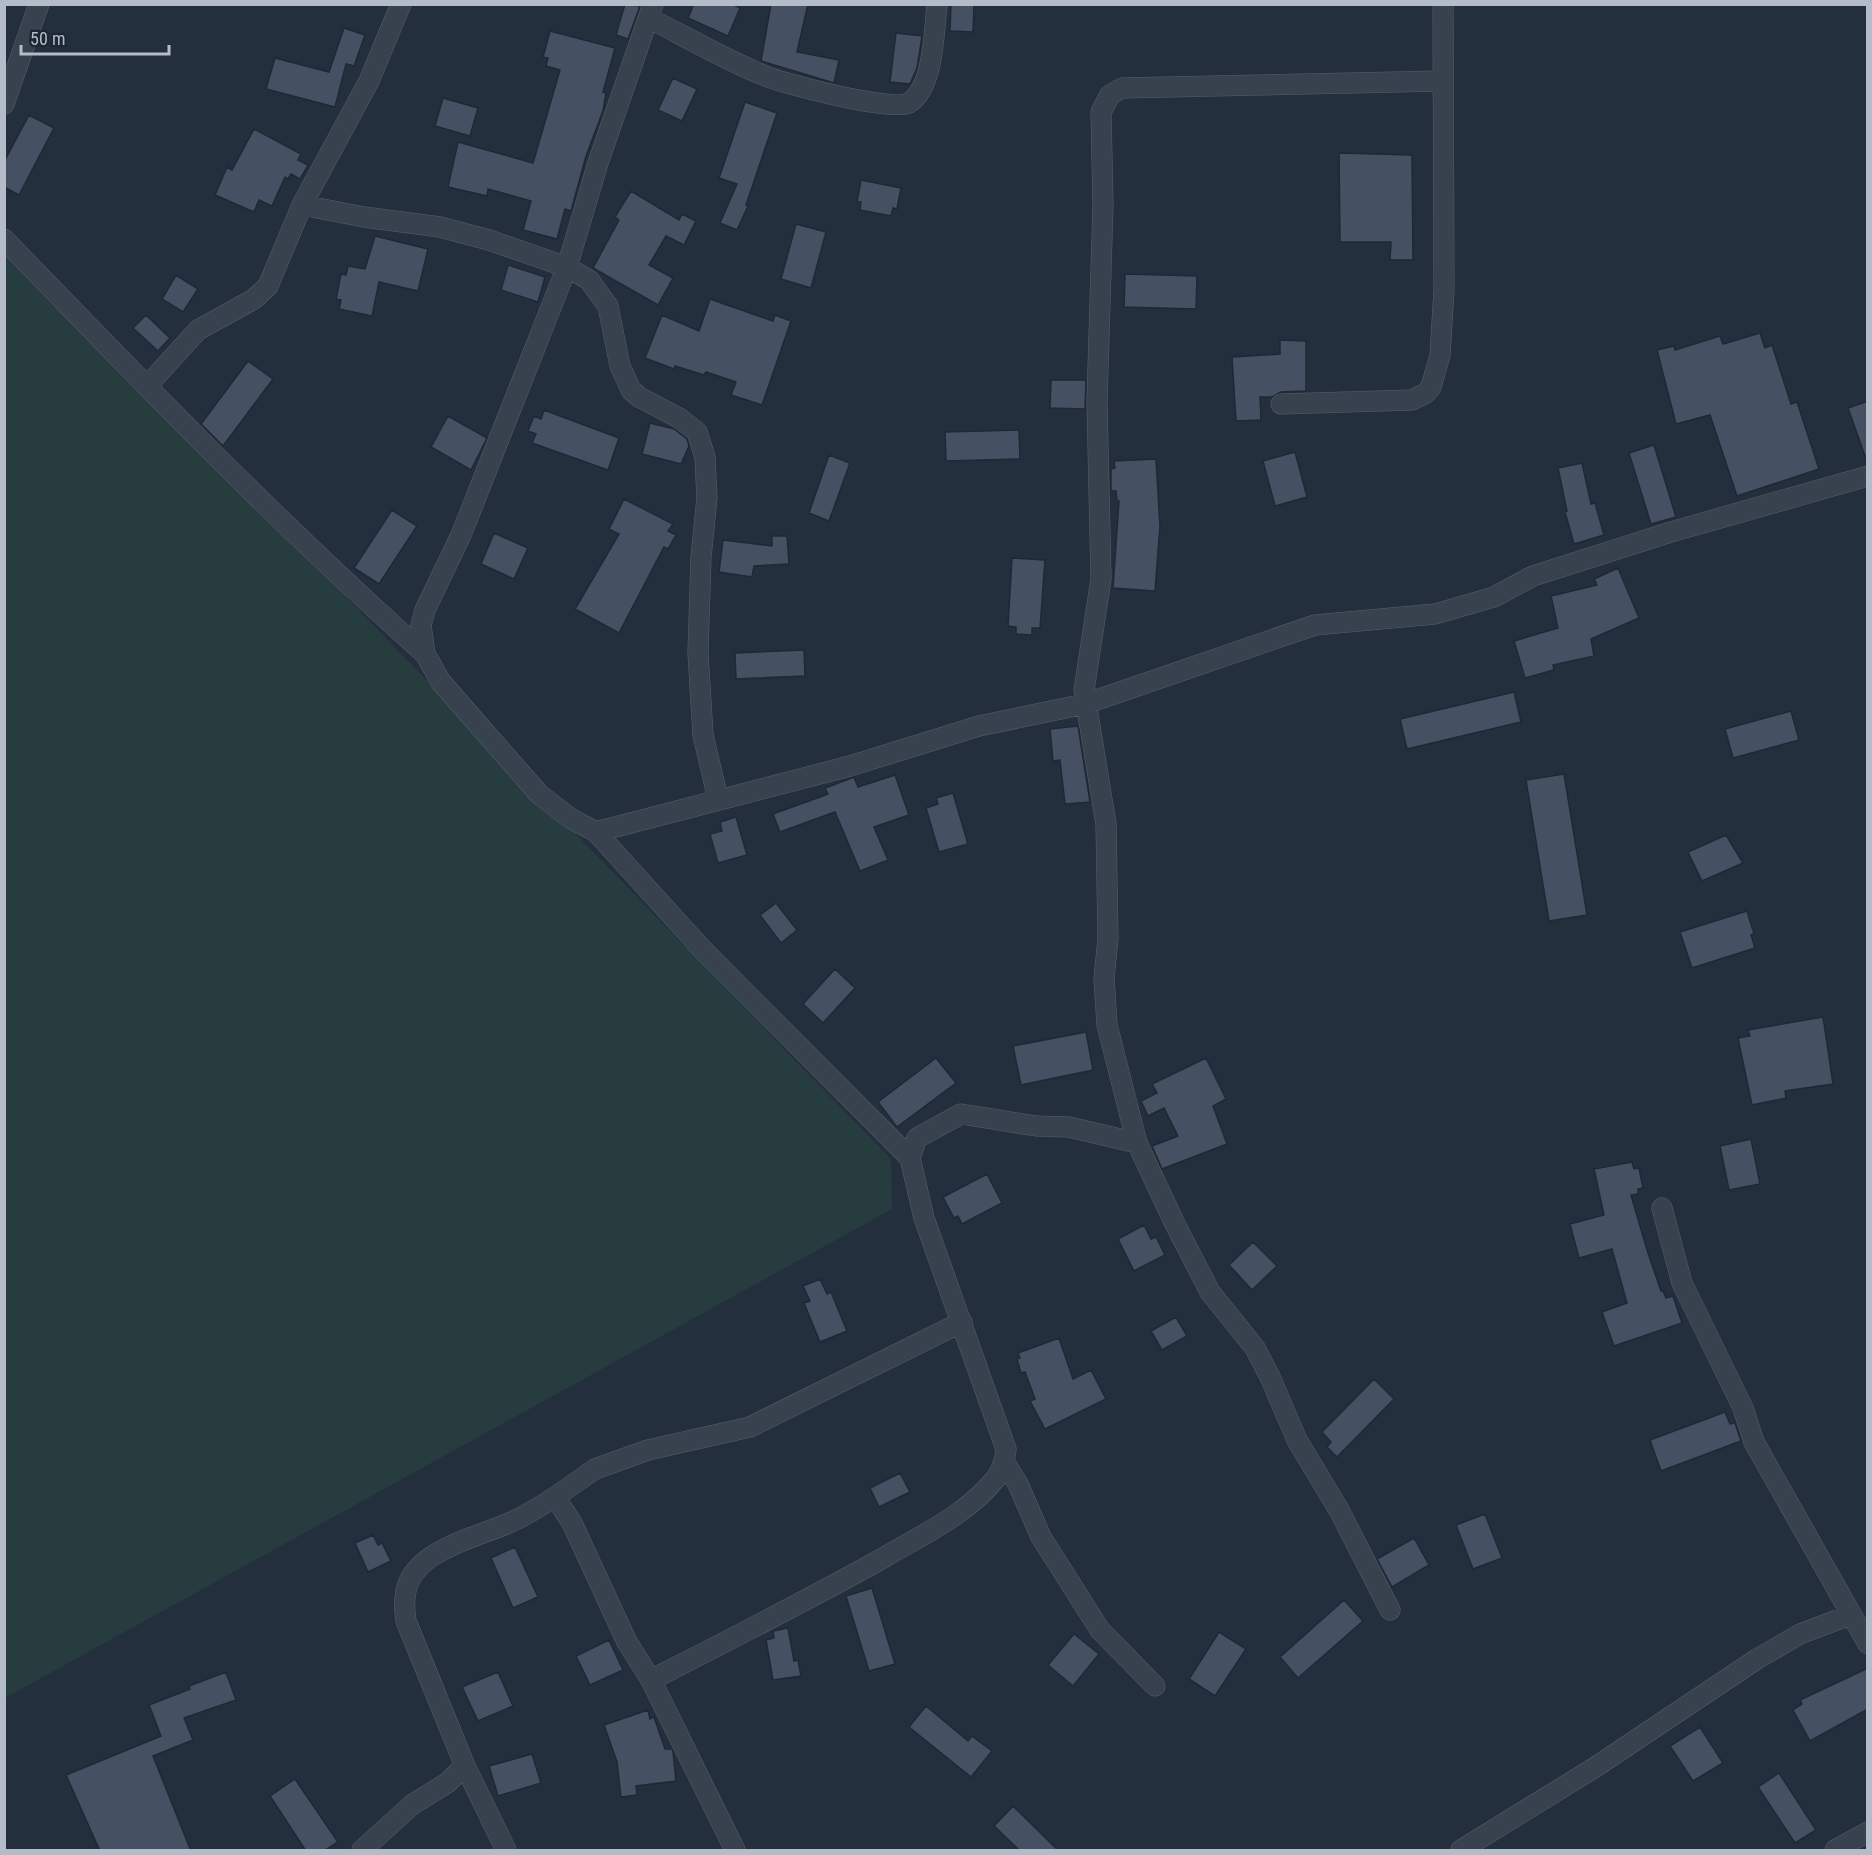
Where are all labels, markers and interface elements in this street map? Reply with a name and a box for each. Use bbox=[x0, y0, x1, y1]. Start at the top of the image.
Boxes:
scale bar bbox=[21, 18, 170, 56]
text: 50 m bbox=[30, 28, 65, 49]

